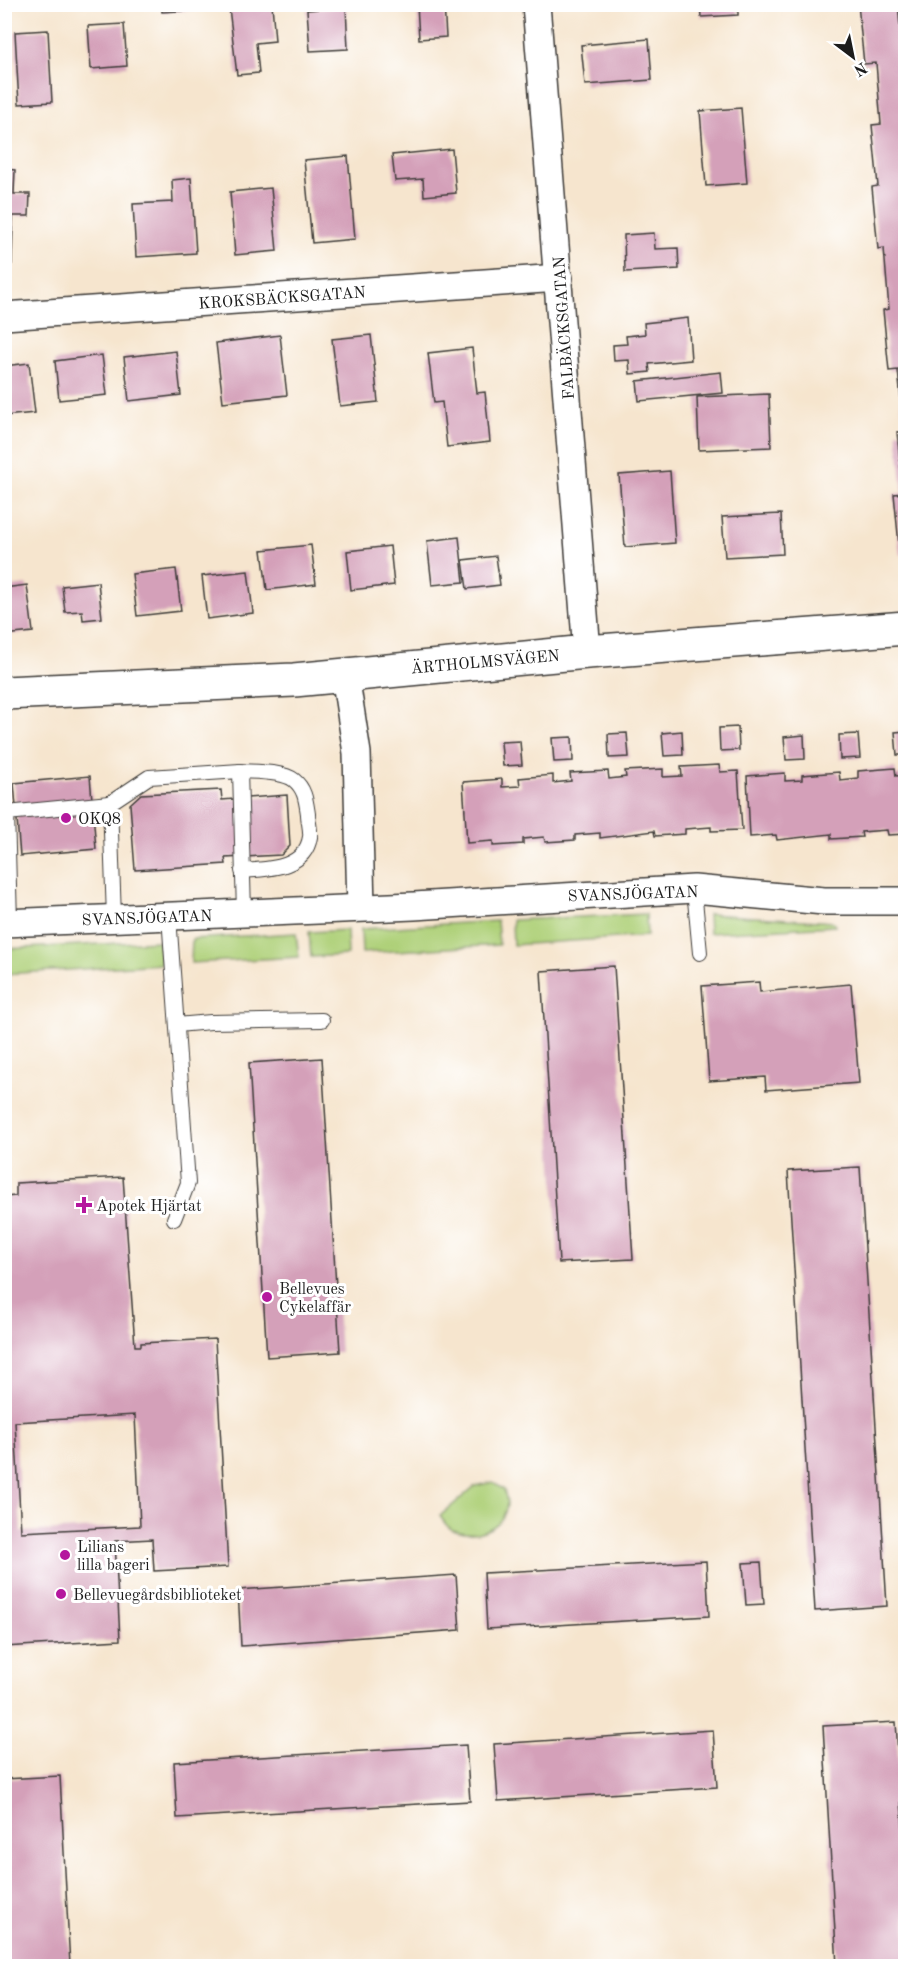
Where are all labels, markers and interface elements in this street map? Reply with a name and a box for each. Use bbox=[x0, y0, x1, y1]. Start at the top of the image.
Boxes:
north arrow bbox=[823, 27, 883, 87]
text: N bbox=[850, 58, 869, 78]
street label: FALBÄCKSGATAN bbox=[548, 256, 578, 400]
street label: KROKSBÄCKSGATAN bbox=[198, 281, 366, 313]
street label: ÄRTHOLMSVÄGEN bbox=[410, 645, 560, 677]
marker: OKQ8 bbox=[59, 811, 73, 825]
place label: OKQ8 bbox=[78, 812, 121, 828]
street label: SVANSJÖGATAN bbox=[567, 881, 699, 905]
street label: SVANSJÖGATAN bbox=[81, 905, 213, 929]
marker: Apotek Hjärtat bbox=[77, 1198, 91, 1212]
place label: Apotek Hjärtat bbox=[96, 1199, 202, 1215]
place label: Bellevues Cykelaffär bbox=[279, 1282, 352, 1316]
marker: Bellevues Cykelaffär bbox=[260, 1290, 274, 1304]
place label: Lilians lilla bageri bbox=[77, 1540, 150, 1574]
marker: Lilians lilla bageri bbox=[58, 1548, 72, 1562]
marker: Bellevuegårdsbiblioteket bbox=[54, 1587, 68, 1601]
place label: Bellevuegårdsbiblioteket bbox=[73, 1588, 242, 1604]

